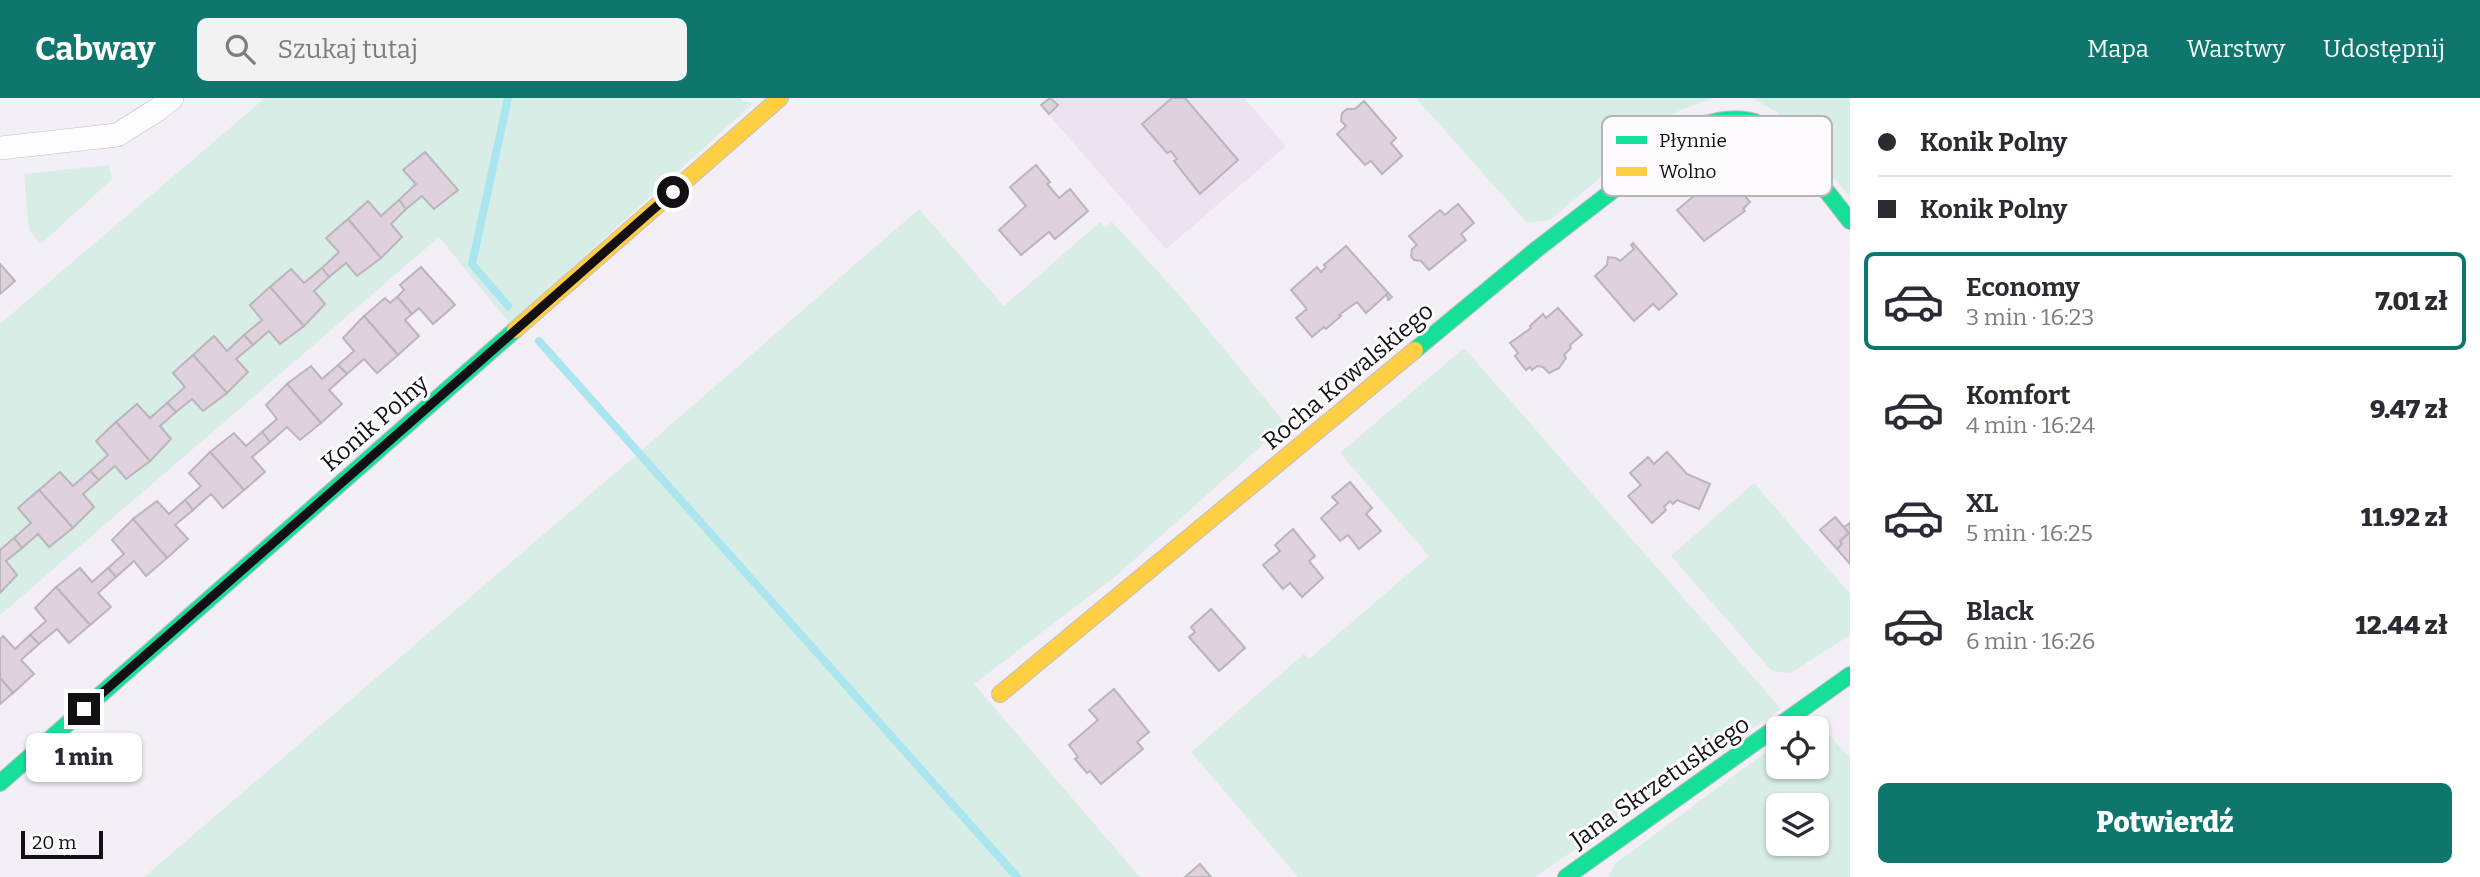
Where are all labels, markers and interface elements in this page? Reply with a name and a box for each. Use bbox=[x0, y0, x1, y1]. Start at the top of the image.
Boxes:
search box bbox=[197, 18, 687, 81]
text: Cabway bbox=[35, 29, 155, 69]
icon: search bbox=[221, 30, 259, 68]
text: Szukaj tutaj bbox=[277, 34, 418, 65]
text: Mapa bbox=[2087, 35, 2149, 63]
text: Warstwy bbox=[2187, 35, 2285, 63]
text: Udostępnij bbox=[2323, 35, 2445, 63]
legend bbox=[1602, 116, 1832, 196]
text: Konik Polny bbox=[1920, 127, 2067, 158]
text: Płynnie bbox=[1659, 129, 1727, 152]
text: Wolno bbox=[1659, 160, 1716, 183]
route start bbox=[657, 176, 689, 208]
text: Konik Polny bbox=[1920, 194, 2067, 225]
icon: car bbox=[1882, 270, 1945, 333]
text: Economy bbox=[1966, 272, 2080, 303]
text: 7.01 zł bbox=[2375, 286, 2448, 317]
street label: Rocha Kowalskiego bbox=[1257, 297, 1439, 455]
text: 3 min · 16:23 bbox=[1966, 303, 2094, 331]
street label: Konik Polny bbox=[316, 369, 434, 477]
icon: car bbox=[1882, 378, 1945, 441]
text: Komfort bbox=[1966, 380, 2071, 411]
text: 9.47 zł bbox=[2370, 394, 2448, 425]
text: 4 min · 16:24 bbox=[1966, 411, 2095, 439]
icon: car bbox=[1882, 486, 1945, 549]
text: XL bbox=[1966, 488, 1998, 519]
text: 11.92 zł bbox=[2361, 502, 2448, 533]
text: 5 min · 16:25 bbox=[1966, 519, 2093, 547]
icon: car bbox=[1882, 594, 1945, 657]
text: Black bbox=[1966, 596, 2034, 627]
text: 12.44 zł bbox=[2355, 610, 2448, 641]
text: 6 min · 16:26 bbox=[1966, 627, 2095, 655]
route end bbox=[68, 693, 100, 725]
street label: Jana Skrzetuskiego bbox=[1564, 710, 1755, 855]
map controls bbox=[1766, 716, 1829, 856]
button: locate bbox=[1766, 716, 1829, 779]
callout: 1 min bbox=[26, 734, 142, 782]
text: 1 min bbox=[55, 743, 113, 771]
button: Potwierdź bbox=[1878, 783, 2452, 863]
button: layers bbox=[1766, 793, 1829, 856]
scale bar bbox=[21, 828, 103, 860]
text: 20 m bbox=[32, 831, 76, 854]

